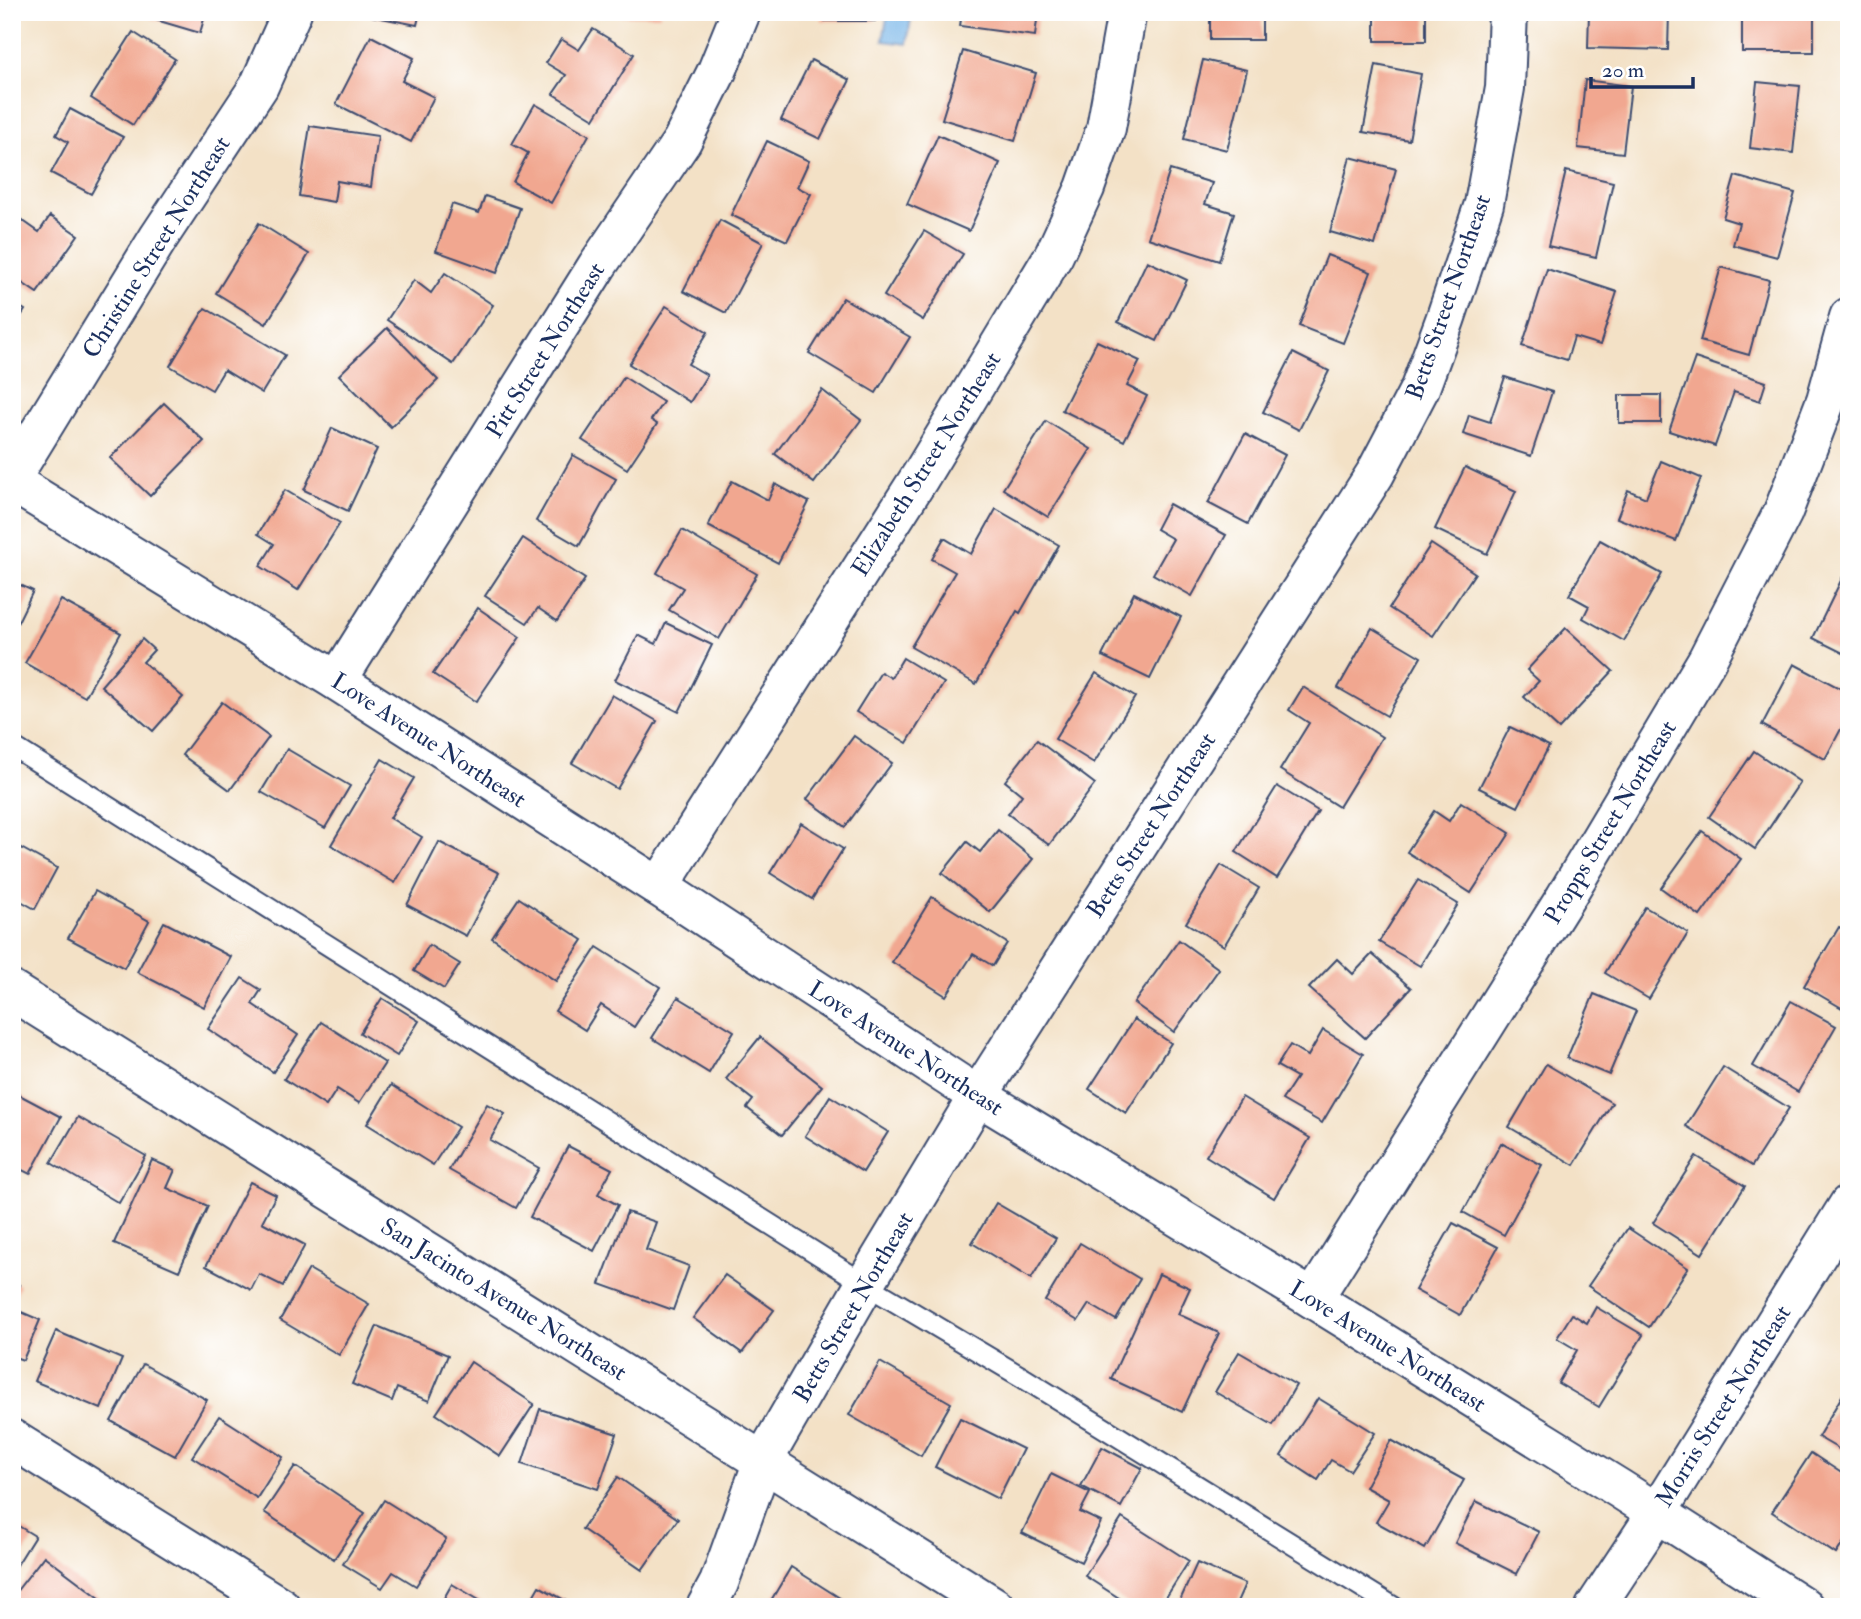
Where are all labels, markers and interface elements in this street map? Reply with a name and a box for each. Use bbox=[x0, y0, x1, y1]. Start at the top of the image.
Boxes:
scale bar bbox=[1591, 46, 1693, 90]
text: 20 m bbox=[1602, 57, 1644, 84]
street label: Christine Street Northeast bbox=[75, 130, 237, 364]
street label: Betts Street Northeast bbox=[1399, 190, 1498, 404]
street label: Pitt Street Northeast bbox=[479, 256, 612, 444]
street label: Elizabeth Street Northeast bbox=[845, 346, 1008, 582]
street label: Love Avenue Northeast bbox=[325, 666, 532, 815]
street label: Propps Street Northeast bbox=[1537, 714, 1684, 930]
street label: Betts Street Northeast bbox=[1080, 726, 1223, 924]
street label: Love Avenue Northeast bbox=[802, 974, 1009, 1123]
street label: Betts Street Northeast bbox=[786, 1206, 921, 1408]
street label: San Jacinto Avenue Northeast bbox=[375, 1211, 633, 1388]
street label: Love Avenue Northeast bbox=[1284, 1273, 1492, 1420]
street label: Morris Street Northeast bbox=[1649, 1299, 1798, 1513]

